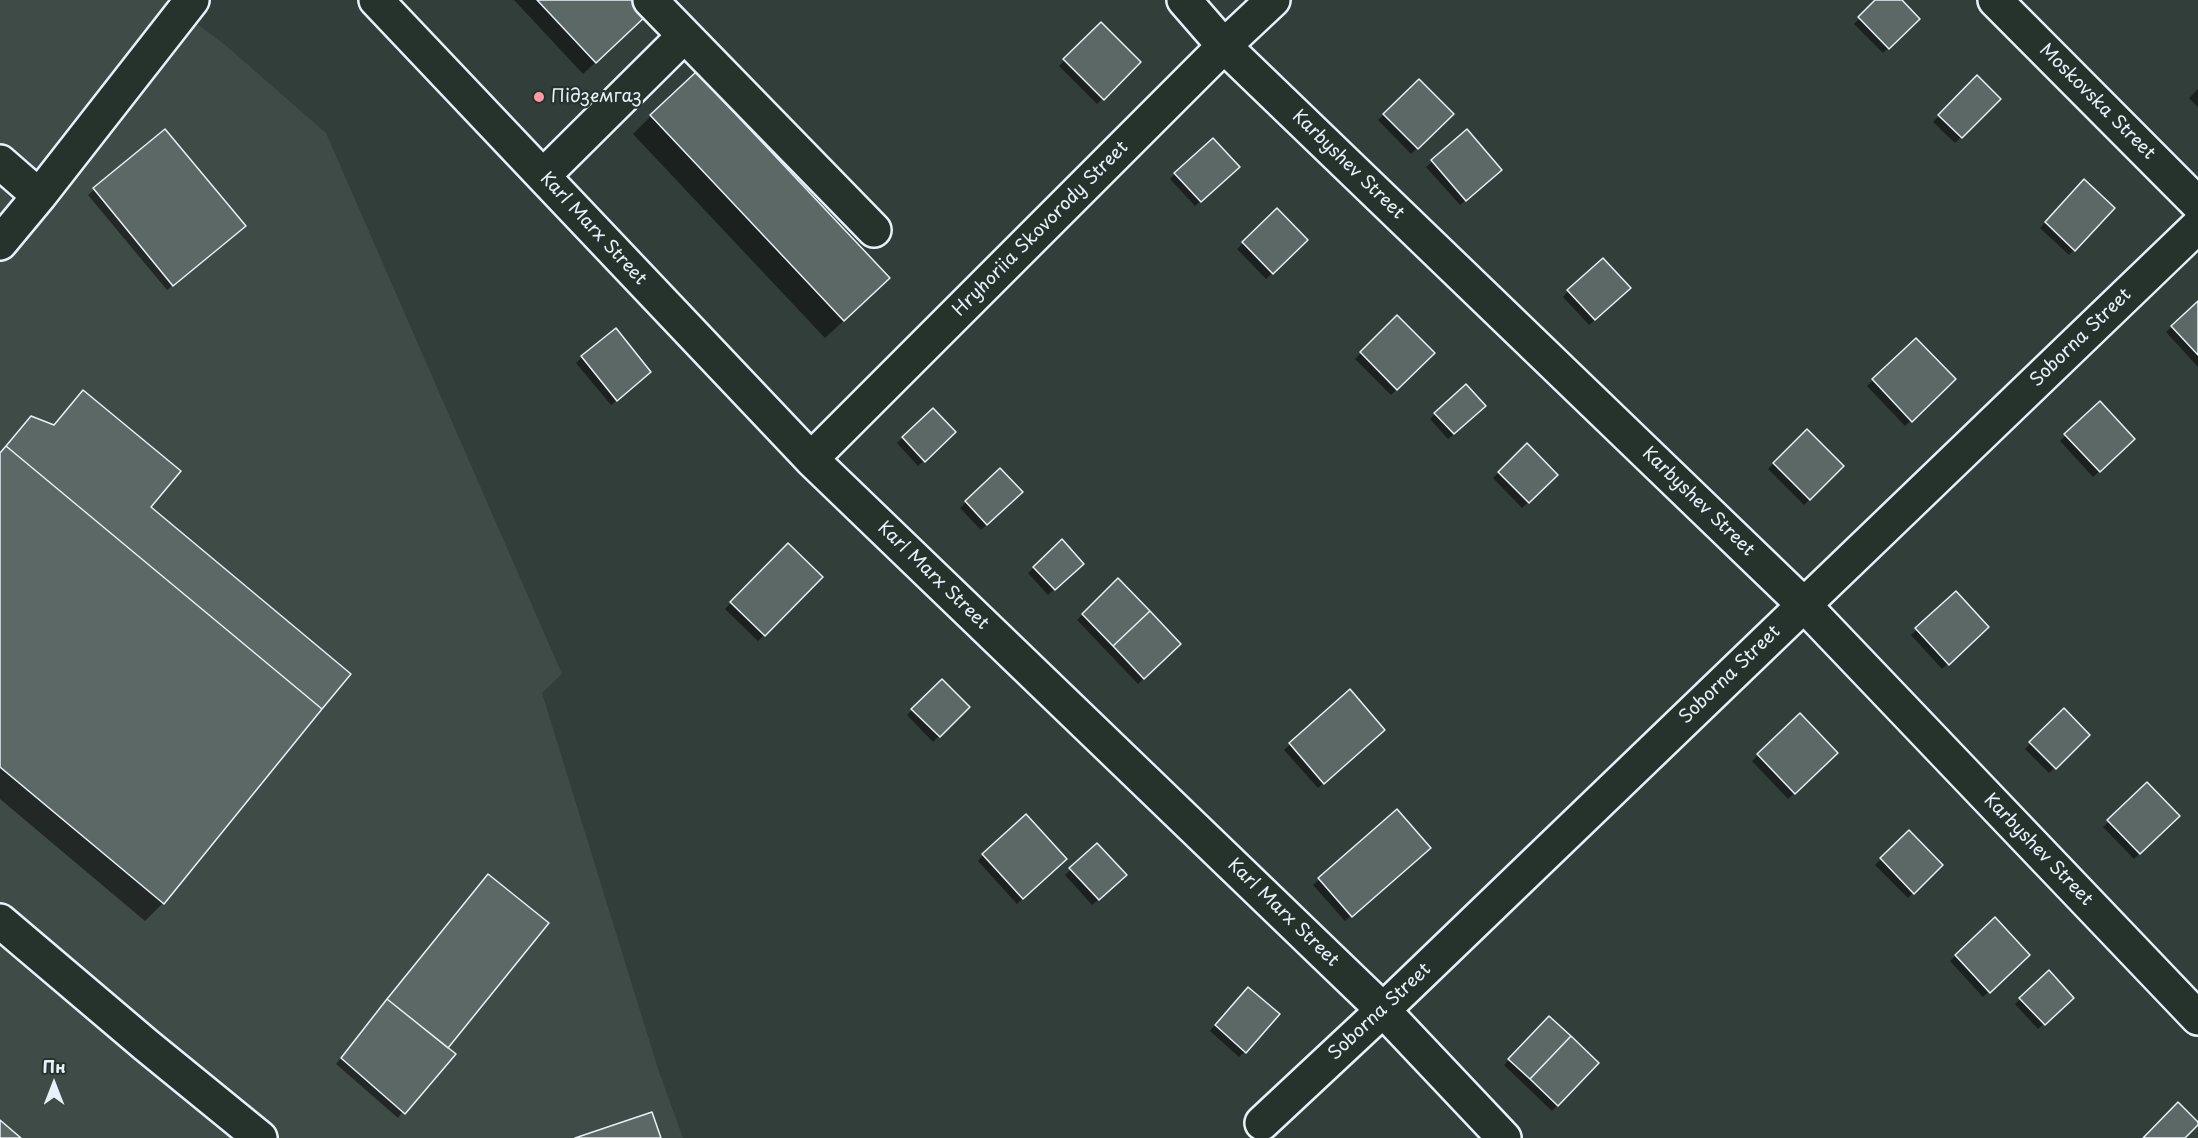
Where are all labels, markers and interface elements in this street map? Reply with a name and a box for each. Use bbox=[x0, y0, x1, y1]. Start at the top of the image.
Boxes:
street label: Moskovska Street bbox=[2035, 40, 2159, 164]
place label: Підземгаз bbox=[551, 86, 642, 108]
marker: Підземгаз bbox=[532, 90, 546, 104]
street label: Karbyshev Street bbox=[1287, 106, 1409, 224]
street label: Hryhoriia Skovorody Street bbox=[949, 137, 1133, 321]
street label: Karl Marx Street bbox=[535, 168, 651, 290]
street label: Soborna Street bbox=[2026, 284, 2136, 392]
street label: Karbyshev Street bbox=[1637, 443, 1759, 561]
street label: Karl Marx Street bbox=[873, 517, 993, 635]
street label: Soborna Street bbox=[1675, 621, 1785, 729]
street label: Karbyshev Street bbox=[1979, 789, 2097, 911]
street label: Karl Marx Street bbox=[1223, 854, 1343, 972]
street label: Soborna Street bbox=[1324, 959, 1436, 1065]
north arrow bbox=[24, 1054, 84, 1114]
text: Пн bbox=[42, 1054, 66, 1078]

